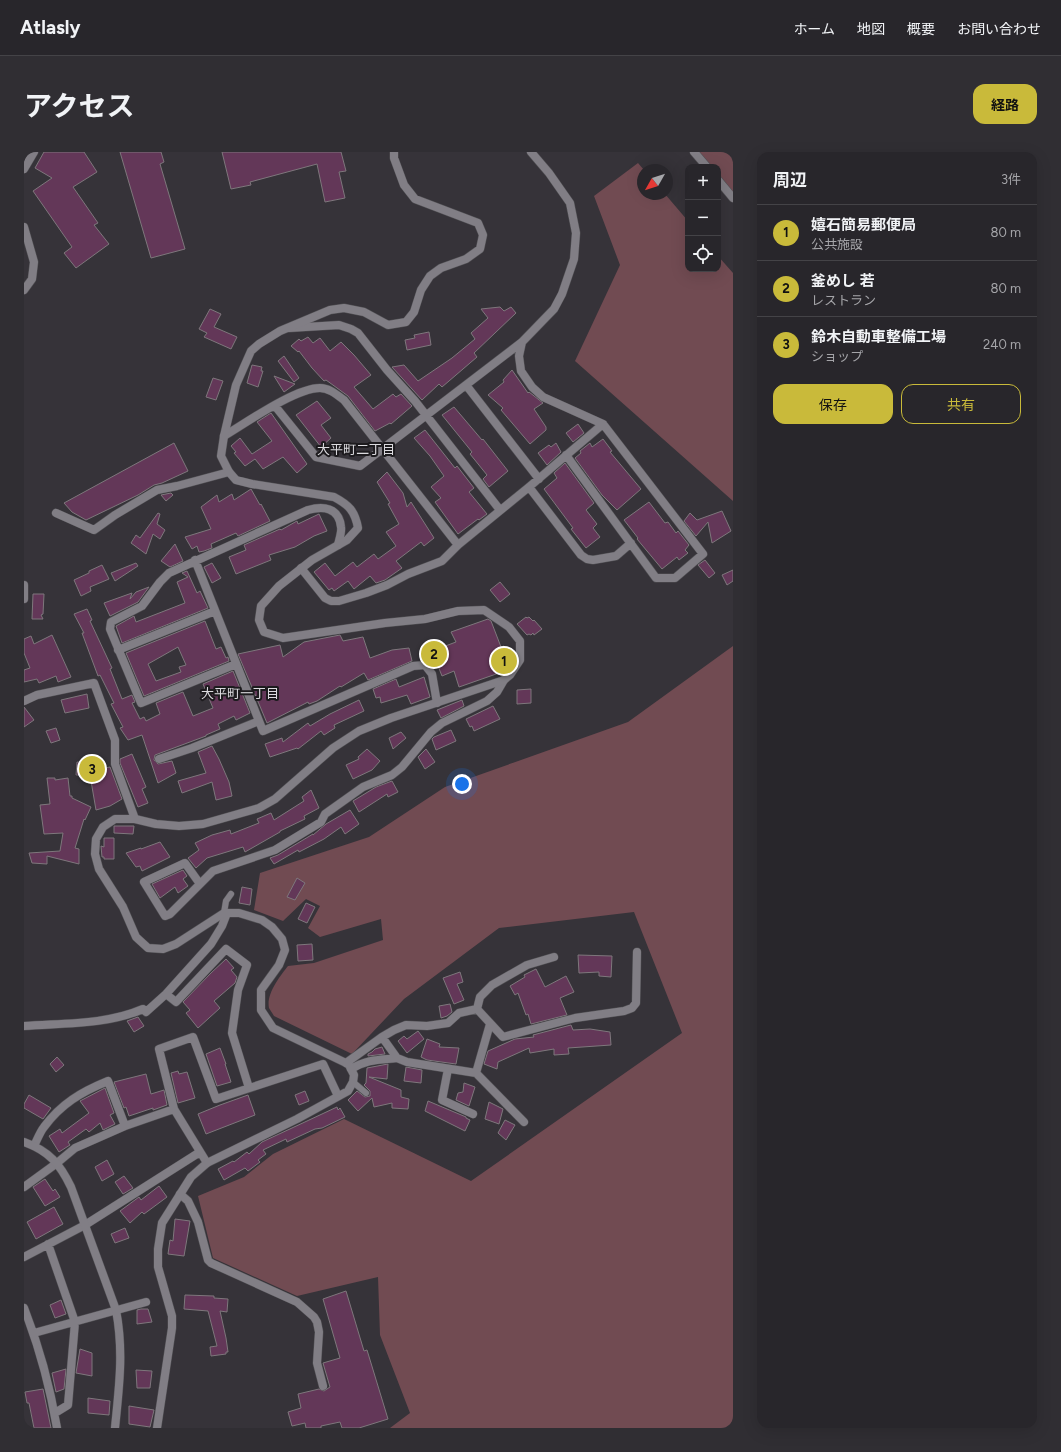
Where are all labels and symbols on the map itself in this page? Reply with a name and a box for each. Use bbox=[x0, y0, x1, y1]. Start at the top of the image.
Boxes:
north arrow bbox=[637, 164, 673, 200]
district label: 大平町二丁目 bbox=[317, 442, 395, 457]
pin: 2 bbox=[421, 639, 447, 669]
pin: 1 bbox=[491, 646, 517, 676]
district label: 大平町一丁目 bbox=[201, 686, 279, 701]
pin: 3 bbox=[79, 754, 105, 784]
your location bbox=[452, 774, 472, 794]

